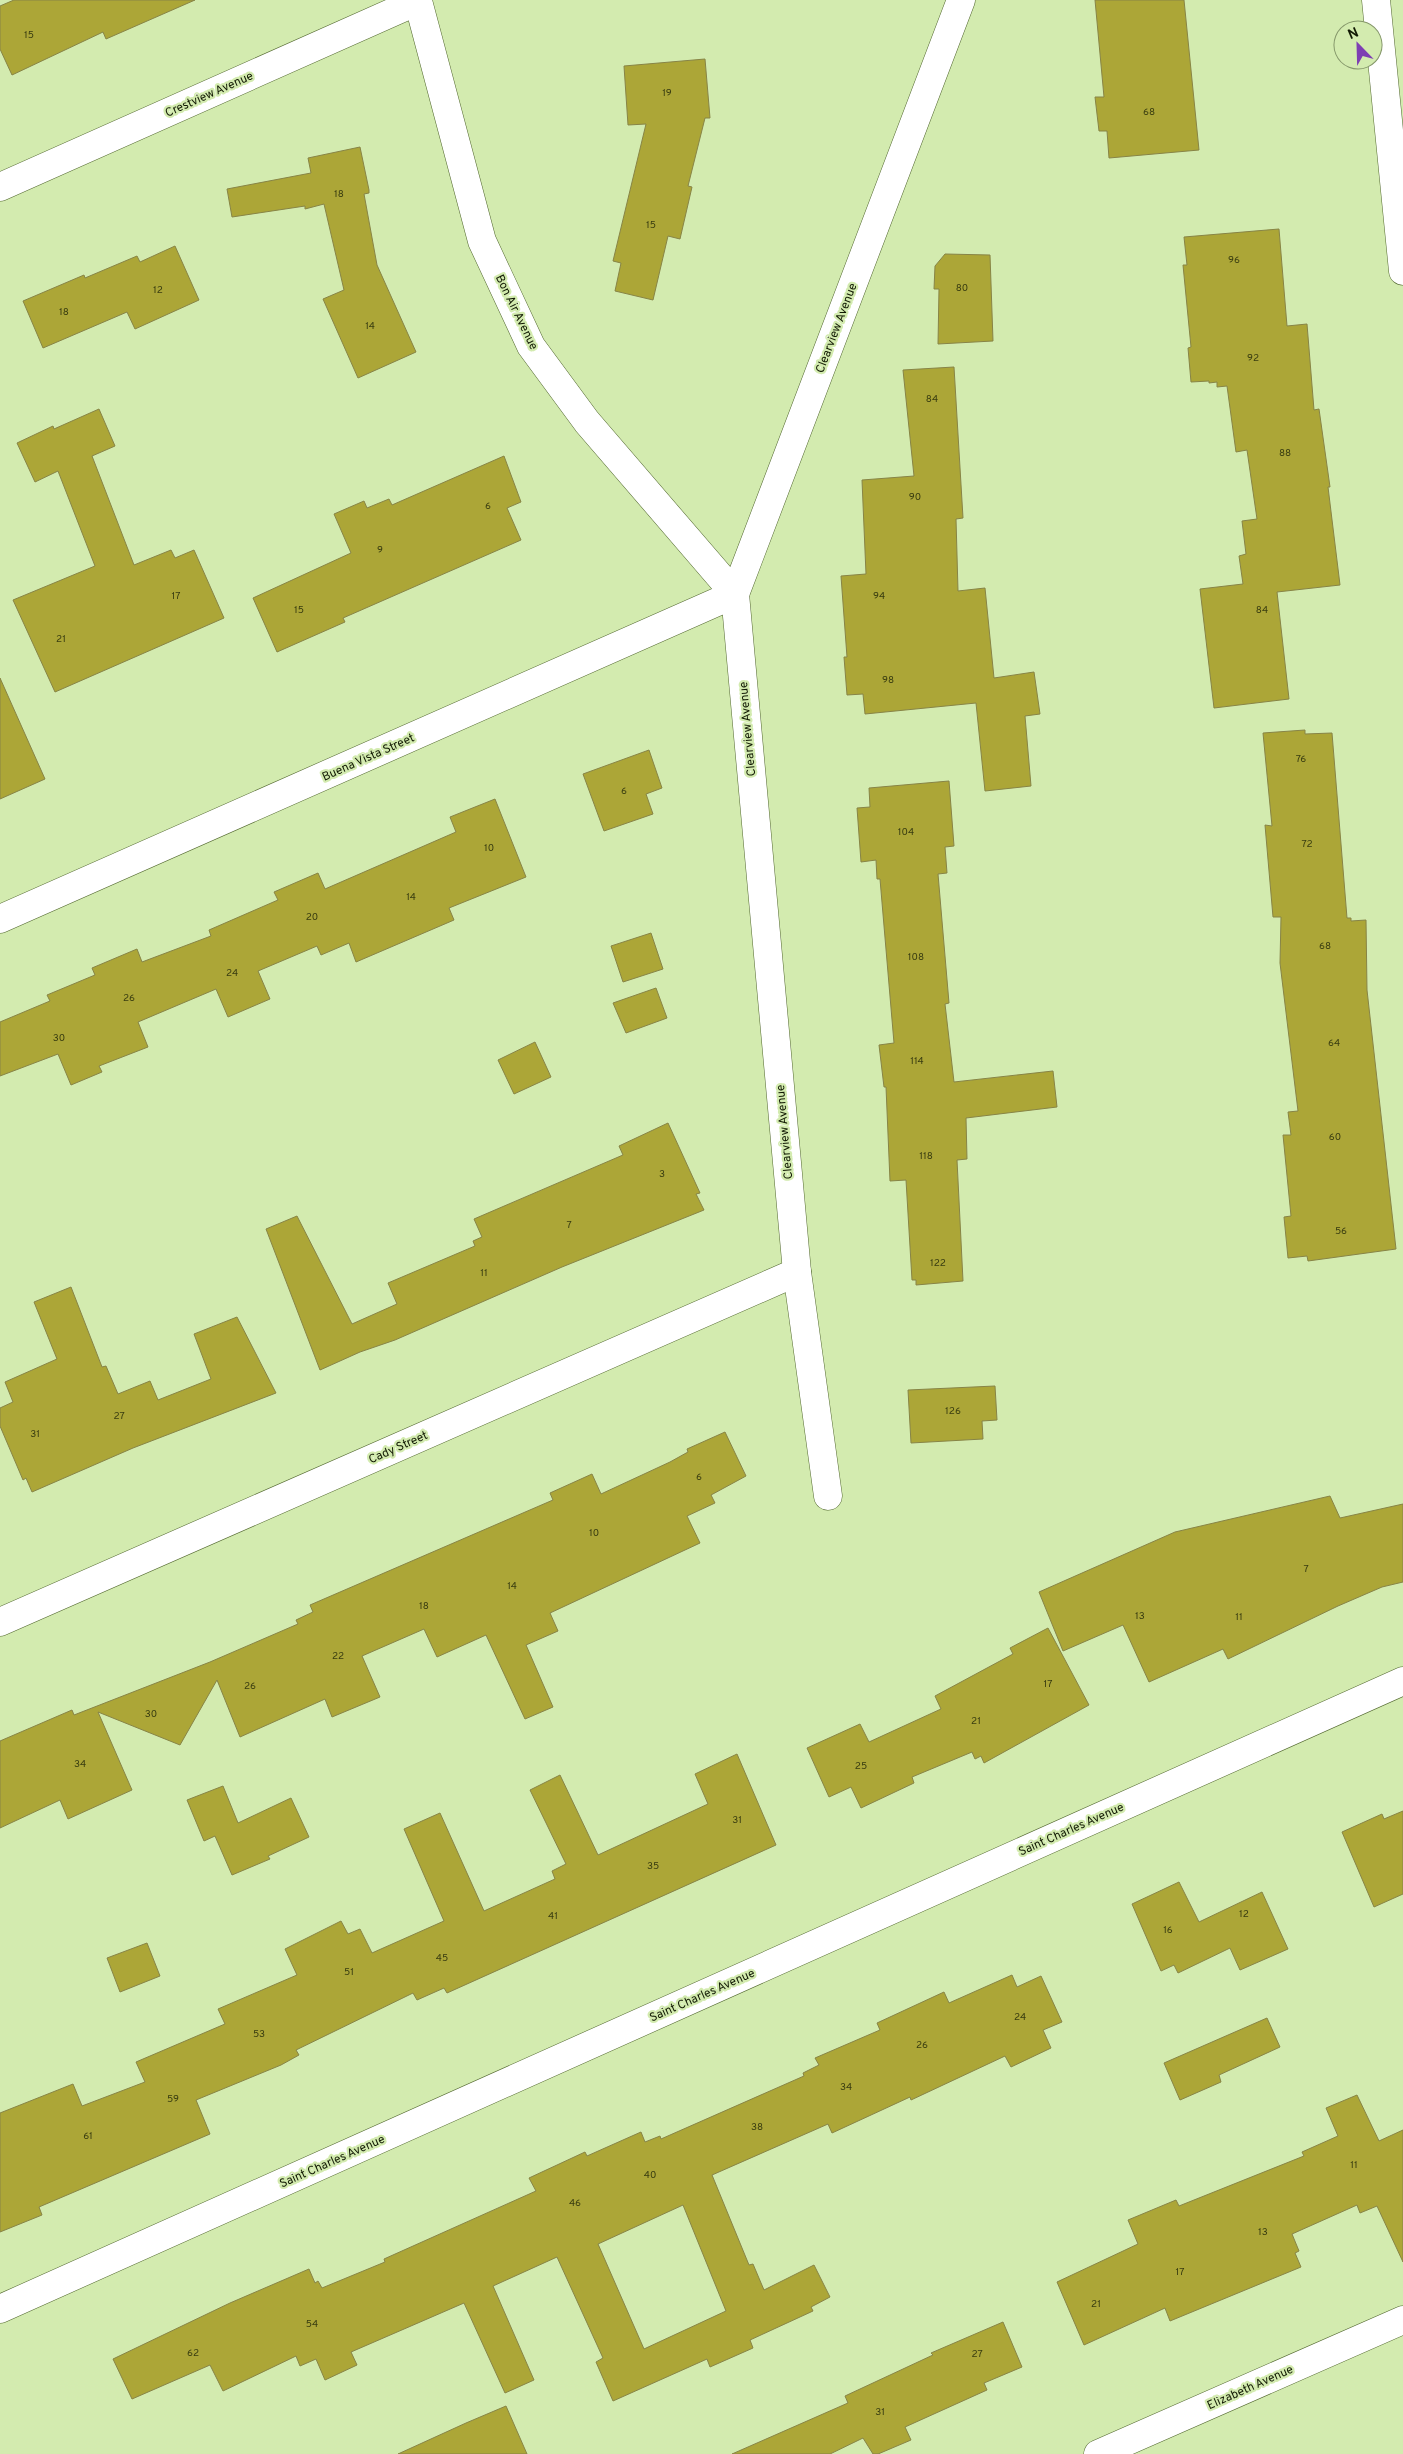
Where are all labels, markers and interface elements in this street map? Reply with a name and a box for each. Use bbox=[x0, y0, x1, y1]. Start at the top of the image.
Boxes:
north arrow bbox=[1333, 20, 1383, 70]
text: N bbox=[1346, 25, 1361, 44]
house number: 15 bbox=[24, 29, 34, 42]
street label: Crestview Avenue bbox=[163, 68, 256, 122]
house number: 19 bbox=[662, 87, 672, 100]
house number: 68 bbox=[1143, 106, 1155, 119]
house number: 18 bbox=[334, 188, 344, 201]
house number: 15 bbox=[646, 219, 656, 232]
house number: 96 bbox=[1228, 254, 1240, 267]
street label: Bon Air Avenue bbox=[491, 272, 541, 353]
street label: Clearview Avenue bbox=[812, 281, 861, 376]
house number: 80 bbox=[956, 282, 968, 295]
house number: 12 bbox=[153, 284, 163, 297]
house number: 18 bbox=[59, 306, 69, 319]
house number: 14 bbox=[365, 320, 375, 333]
house number: 92 bbox=[1247, 352, 1259, 365]
house number: 84 bbox=[926, 393, 938, 406]
house number: 88 bbox=[1279, 447, 1291, 460]
house number: 90 bbox=[909, 491, 921, 504]
house number: 6 bbox=[485, 500, 491, 513]
house number: 9 bbox=[377, 544, 383, 557]
house number: 17 bbox=[172, 590, 180, 603]
house number: 94 bbox=[873, 590, 885, 603]
house number: 15 bbox=[294, 604, 304, 617]
house number: 84 bbox=[1256, 604, 1268, 617]
house number: 21 bbox=[56, 633, 66, 646]
house number: 98 bbox=[882, 674, 894, 687]
street label: Clearview Avenue bbox=[736, 681, 760, 777]
street label: Buena Vista Street bbox=[320, 730, 417, 785]
house number: 76 bbox=[1296, 753, 1306, 766]
house number: 6 bbox=[621, 785, 627, 798]
house number: 104 bbox=[898, 826, 914, 839]
house number: 72 bbox=[1301, 838, 1313, 851]
house number: 10 bbox=[484, 842, 494, 855]
house number: 14 bbox=[406, 891, 416, 904]
house number: 20 bbox=[306, 911, 318, 924]
house number: 68 bbox=[1319, 940, 1331, 953]
house number: 108 bbox=[908, 951, 924, 964]
house number: 24 bbox=[226, 967, 238, 980]
house number: 26 bbox=[123, 992, 135, 1005]
house number: 30 bbox=[53, 1032, 65, 1045]
house number: 64 bbox=[1328, 1037, 1340, 1050]
house number: 114 bbox=[910, 1055, 924, 1068]
street label: Clearview Avenue bbox=[773, 1084, 797, 1180]
house number: 60 bbox=[1329, 1131, 1341, 1144]
house number: 118 bbox=[919, 1150, 933, 1163]
house number: 3 bbox=[659, 1168, 665, 1181]
house number: 7 bbox=[566, 1219, 572, 1232]
house number: 56 bbox=[1335, 1225, 1347, 1238]
house number: 122 bbox=[930, 1257, 946, 1270]
house number: 11 bbox=[480, 1267, 488, 1280]
house number: 126 bbox=[945, 1405, 961, 1418]
house number: 27 bbox=[113, 1410, 125, 1423]
house number: 31 bbox=[30, 1428, 40, 1441]
street label: Cady Street bbox=[366, 1428, 431, 1468]
house number: 6 bbox=[696, 1471, 702, 1484]
house number: 10 bbox=[589, 1527, 599, 1540]
house number: 7 bbox=[1303, 1563, 1309, 1576]
house number: 14 bbox=[507, 1580, 517, 1593]
house number: 18 bbox=[419, 1600, 429, 1613]
house number: 13 bbox=[1135, 1610, 1145, 1623]
house number: 11 bbox=[1235, 1611, 1243, 1624]
house number: 22 bbox=[332, 1650, 344, 1663]
house number: 17 bbox=[1044, 1678, 1052, 1691]
house number: 26 bbox=[244, 1680, 256, 1693]
house number: 30 bbox=[145, 1708, 157, 1721]
house number: 21 bbox=[971, 1715, 981, 1728]
house number: 34 bbox=[74, 1758, 86, 1771]
house number: 25 bbox=[855, 1760, 867, 1773]
street label: Saint Charles Avenue bbox=[1016, 1799, 1127, 1860]
house number: 31 bbox=[732, 1814, 742, 1827]
house number: 35 bbox=[647, 1860, 659, 1873]
house number: 12 bbox=[1239, 1908, 1249, 1921]
house number: 41 bbox=[548, 1910, 558, 1923]
house number: 16 bbox=[1163, 1924, 1173, 1937]
house number: 45 bbox=[436, 1952, 448, 1965]
street label: Saint Charles Avenue bbox=[647, 1965, 758, 2026]
house number: 51 bbox=[344, 1966, 354, 1979]
house number: 24 bbox=[1014, 2011, 1026, 2024]
house number: 53 bbox=[253, 2028, 265, 2041]
house number: 26 bbox=[916, 2039, 928, 2052]
house number: 34 bbox=[840, 2081, 852, 2094]
house number: 59 bbox=[167, 2093, 179, 2106]
house number: 38 bbox=[751, 2121, 763, 2134]
house number: 61 bbox=[83, 2130, 93, 2143]
street label: Saint Charles Avenue bbox=[277, 2131, 388, 2192]
house number: 11 bbox=[1350, 2159, 1358, 2172]
house number: 40 bbox=[644, 2169, 656, 2182]
house number: 46 bbox=[569, 2197, 581, 2210]
house number: 13 bbox=[1258, 2226, 1268, 2239]
house number: 17 bbox=[1176, 2266, 1184, 2279]
house number: 21 bbox=[1091, 2298, 1101, 2311]
house number: 54 bbox=[306, 2318, 318, 2331]
house number: 62 bbox=[187, 2347, 199, 2360]
house number: 27 bbox=[971, 2348, 983, 2361]
street label: Elizabeth Avenue bbox=[1205, 2362, 1296, 2414]
house number: 31 bbox=[875, 2406, 885, 2419]

